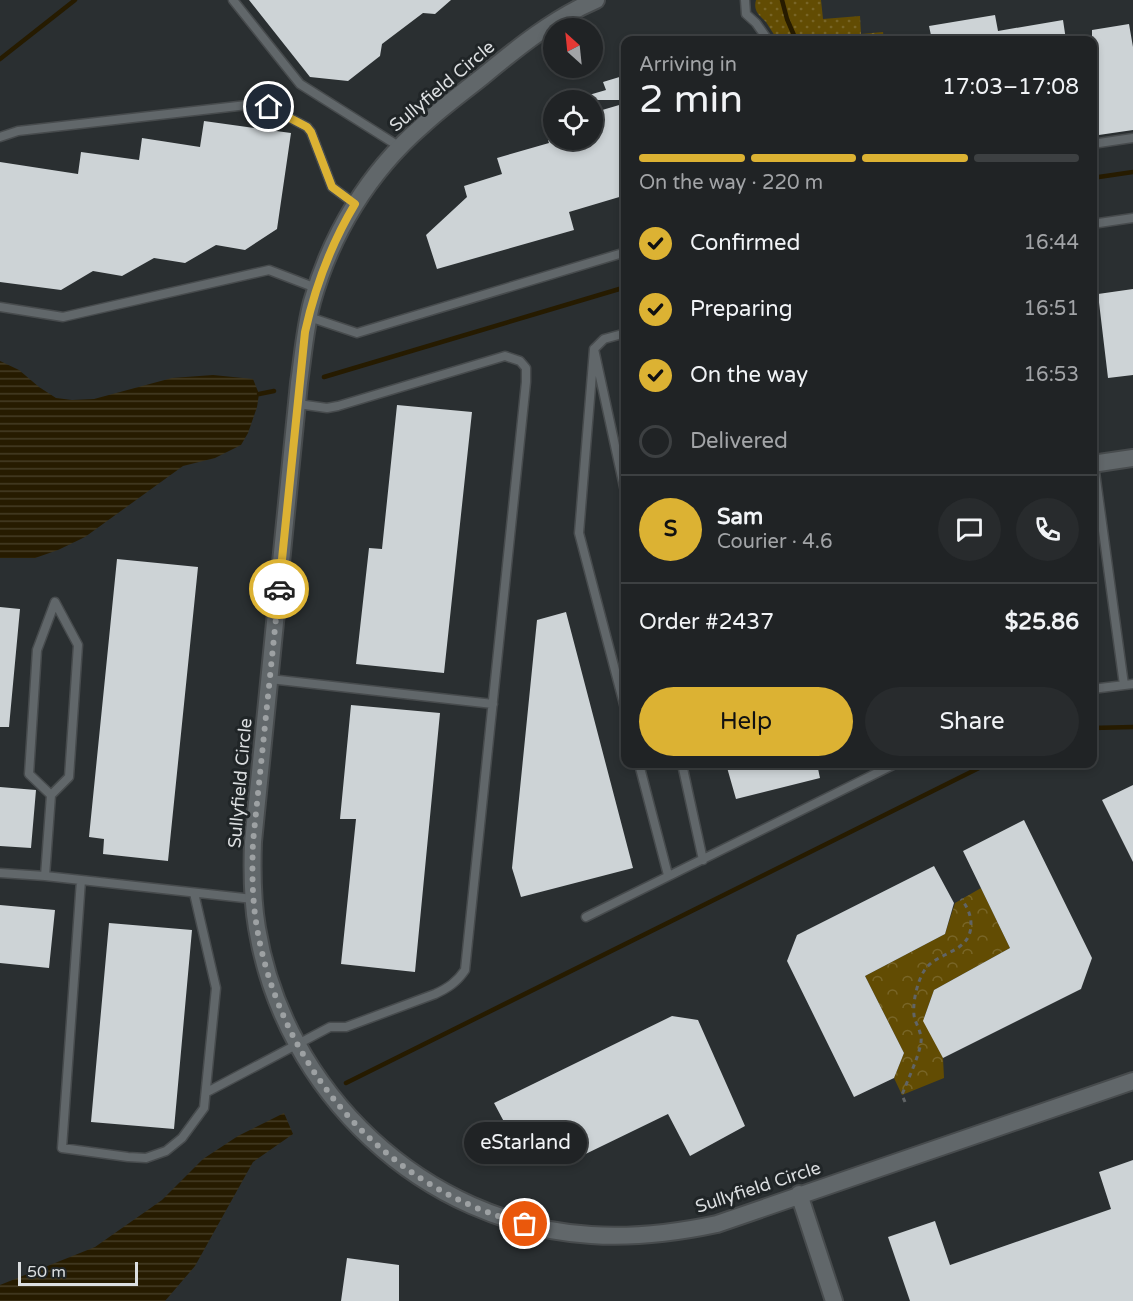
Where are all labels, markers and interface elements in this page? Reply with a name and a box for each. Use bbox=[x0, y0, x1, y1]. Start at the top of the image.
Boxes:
north arrow bbox=[543, 18, 603, 78]
map controls bbox=[543, 18, 603, 150]
street label: Sullyfield Circle bbox=[385, 36, 499, 136]
text: Arriving in bbox=[639, 53, 737, 77]
text: 17:03–17:08 bbox=[942, 74, 1079, 100]
text: 2 min bbox=[639, 76, 743, 123]
pin bbox=[243, 81, 294, 132]
icon: home bbox=[252, 90, 285, 123]
button: locate bbox=[543, 90, 603, 150]
text: On the way · 220 m bbox=[639, 171, 823, 195]
icon: check bbox=[639, 227, 672, 260]
text: Confirmed bbox=[690, 230, 800, 256]
text: 16:44 bbox=[1024, 231, 1079, 255]
icon: check bbox=[639, 293, 672, 326]
text: Preparing bbox=[690, 296, 793, 322]
text: 16:51 bbox=[1024, 297, 1079, 321]
icon: check bbox=[639, 359, 672, 392]
text: On the way bbox=[690, 362, 808, 388]
text: 16:53 bbox=[1024, 363, 1079, 387]
text: Delivered bbox=[690, 428, 788, 454]
button: chat bbox=[938, 498, 1001, 561]
button: phone bbox=[1016, 498, 1079, 561]
text: Sam bbox=[717, 504, 763, 530]
text: S bbox=[664, 516, 677, 542]
text: Courier · 4.6 bbox=[717, 530, 832, 554]
courier bbox=[249, 559, 309, 619]
icon: car bbox=[263, 573, 296, 606]
text: Order #2437 bbox=[639, 609, 774, 635]
text: $25.86 bbox=[1005, 609, 1079, 635]
button: Help bbox=[639, 687, 853, 756]
button: Share bbox=[865, 687, 1079, 756]
street label: Sullyfield Circle bbox=[223, 717, 257, 849]
callout: eStarland bbox=[464, 1122, 586, 1164]
text: eStarland bbox=[480, 1131, 571, 1155]
street label: Sullyfield Circle bbox=[693, 1156, 823, 1218]
pin bbox=[499, 1198, 550, 1249]
icon: bag bbox=[508, 1207, 541, 1240]
scale bar bbox=[18, 1259, 138, 1286]
text: 50 m bbox=[27, 1262, 66, 1282]

